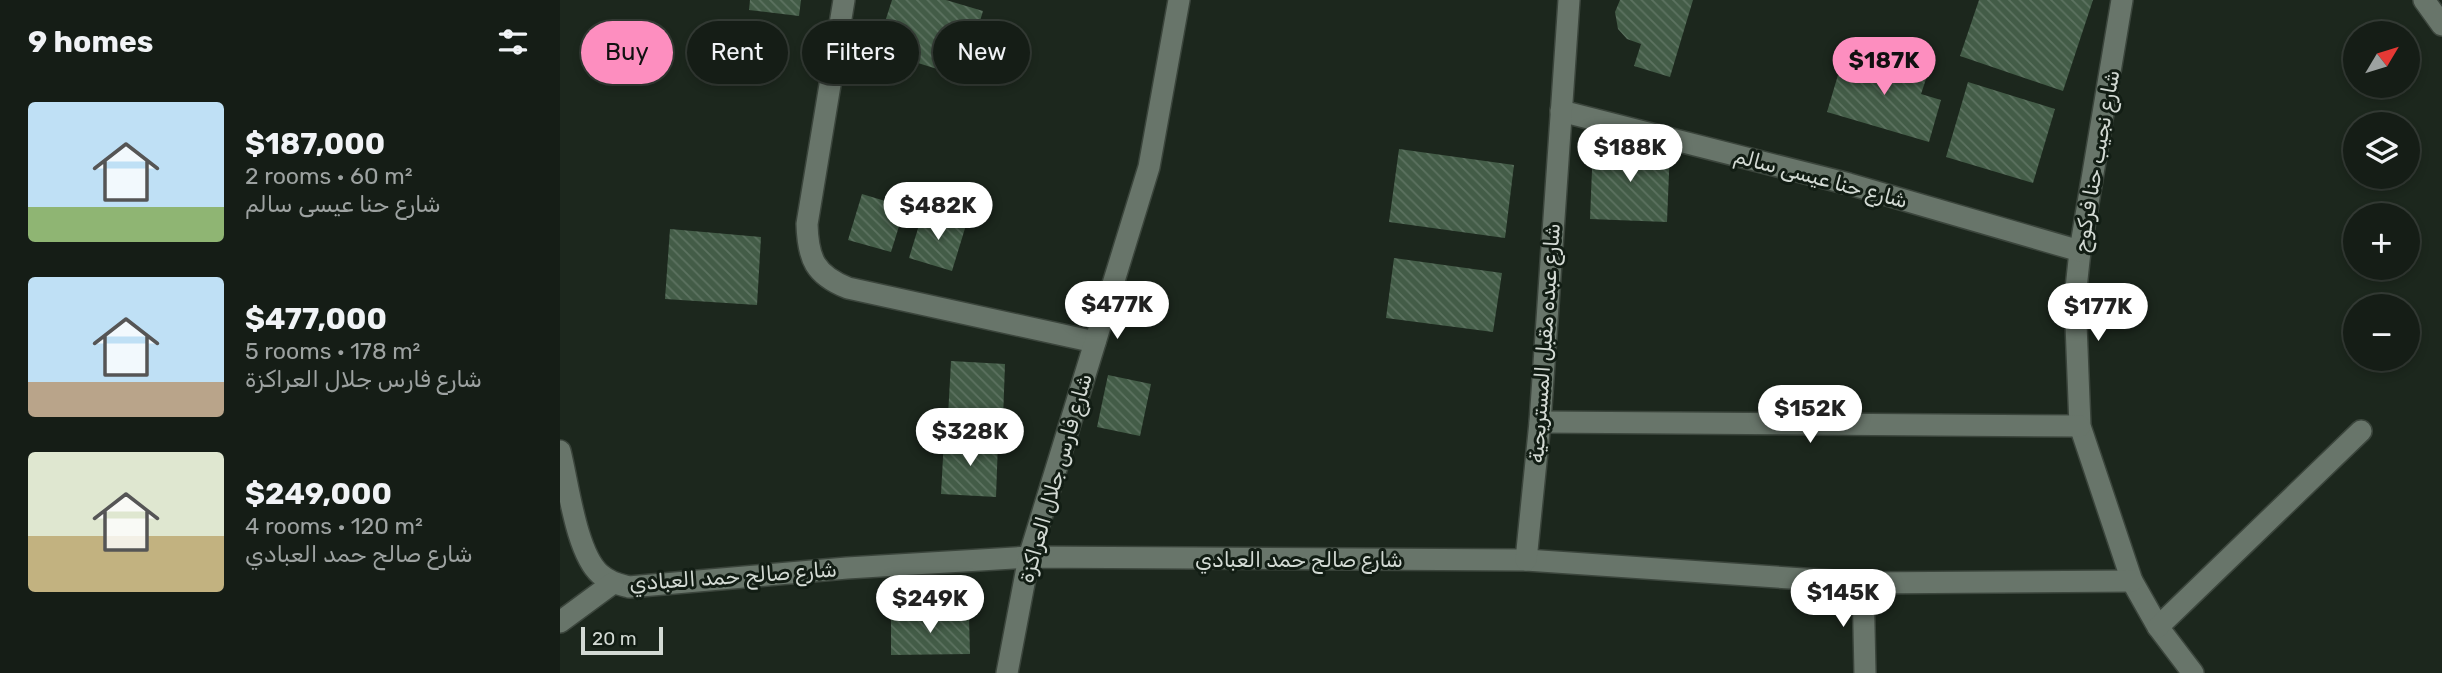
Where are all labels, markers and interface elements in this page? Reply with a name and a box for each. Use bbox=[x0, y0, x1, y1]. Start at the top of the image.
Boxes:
chip: Buy bbox=[581, 21, 673, 84]
chip: Rent bbox=[687, 21, 788, 84]
chip: Filters bbox=[802, 21, 919, 84]
chip: New bbox=[933, 21, 1030, 84]
north arrow bbox=[2343, 21, 2420, 98]
map controls bbox=[2343, 21, 2420, 371]
icon: filters bbox=[494, 23, 532, 61]
text: 9 homes bbox=[28, 24, 153, 60]
pin: $187K bbox=[1835, 38, 1933, 97]
text: $187K bbox=[1849, 46, 1919, 74]
street label: شارع نجيب حنا فركوح bbox=[2068, 68, 2126, 254]
button: layers bbox=[2343, 112, 2420, 189]
pin: $188K bbox=[1581, 124, 1679, 184]
text: $187,000 bbox=[245, 126, 385, 162]
icon: home bbox=[84, 130, 168, 214]
text: $188K bbox=[1593, 133, 1667, 161]
street label: شارع حنا عيسى سالم bbox=[1731, 143, 1911, 215]
text: 2 rooms · 60 m² bbox=[245, 162, 413, 190]
pin: $482K bbox=[889, 182, 987, 242]
text: شارع حنا عيسى سالم bbox=[245, 190, 441, 218]
text: $482K bbox=[900, 191, 976, 219]
button: + bbox=[2343, 203, 2420, 280]
street label: شارع عبده مقبل المستريحية bbox=[1523, 222, 1567, 464]
pin: $477K bbox=[1068, 282, 1166, 341]
pin: $177K bbox=[2049, 284, 2147, 343]
text: $477K bbox=[1081, 290, 1153, 318]
text: $177K bbox=[2064, 292, 2132, 320]
button: − bbox=[2343, 294, 2420, 371]
text: $477,000 bbox=[245, 301, 387, 337]
icon: home bbox=[84, 305, 168, 389]
text: 5 rooms · 178 m² bbox=[245, 337, 420, 365]
text: شارع فارس جلال العراكزة bbox=[245, 365, 482, 393]
street label: شارع فارس جلال العراكزة bbox=[1013, 370, 1099, 586]
pin: $152K bbox=[1761, 386, 1859, 445]
text: $152K bbox=[1774, 394, 1846, 422]
pin: $328K bbox=[921, 408, 1019, 468]
text: $328K bbox=[932, 417, 1008, 445]
text: $249,000 bbox=[245, 476, 392, 512]
icon: home bbox=[84, 480, 168, 564]
text: 4 rooms · 120 m² bbox=[245, 512, 423, 540]
text: شارع صالح حمد العبادي bbox=[245, 540, 473, 568]
street label: شارع صالح حمد العبادي bbox=[1195, 547, 1403, 574]
street label: شارع صالح حمد العبادي bbox=[628, 556, 838, 598]
pin: $145K bbox=[1794, 570, 1892, 629]
pin: $249K bbox=[881, 576, 979, 635]
text: $145K bbox=[1807, 578, 1879, 606]
text: $249K bbox=[892, 584, 968, 612]
scale bar bbox=[581, 624, 663, 656]
text: 20 m bbox=[592, 627, 637, 650]

